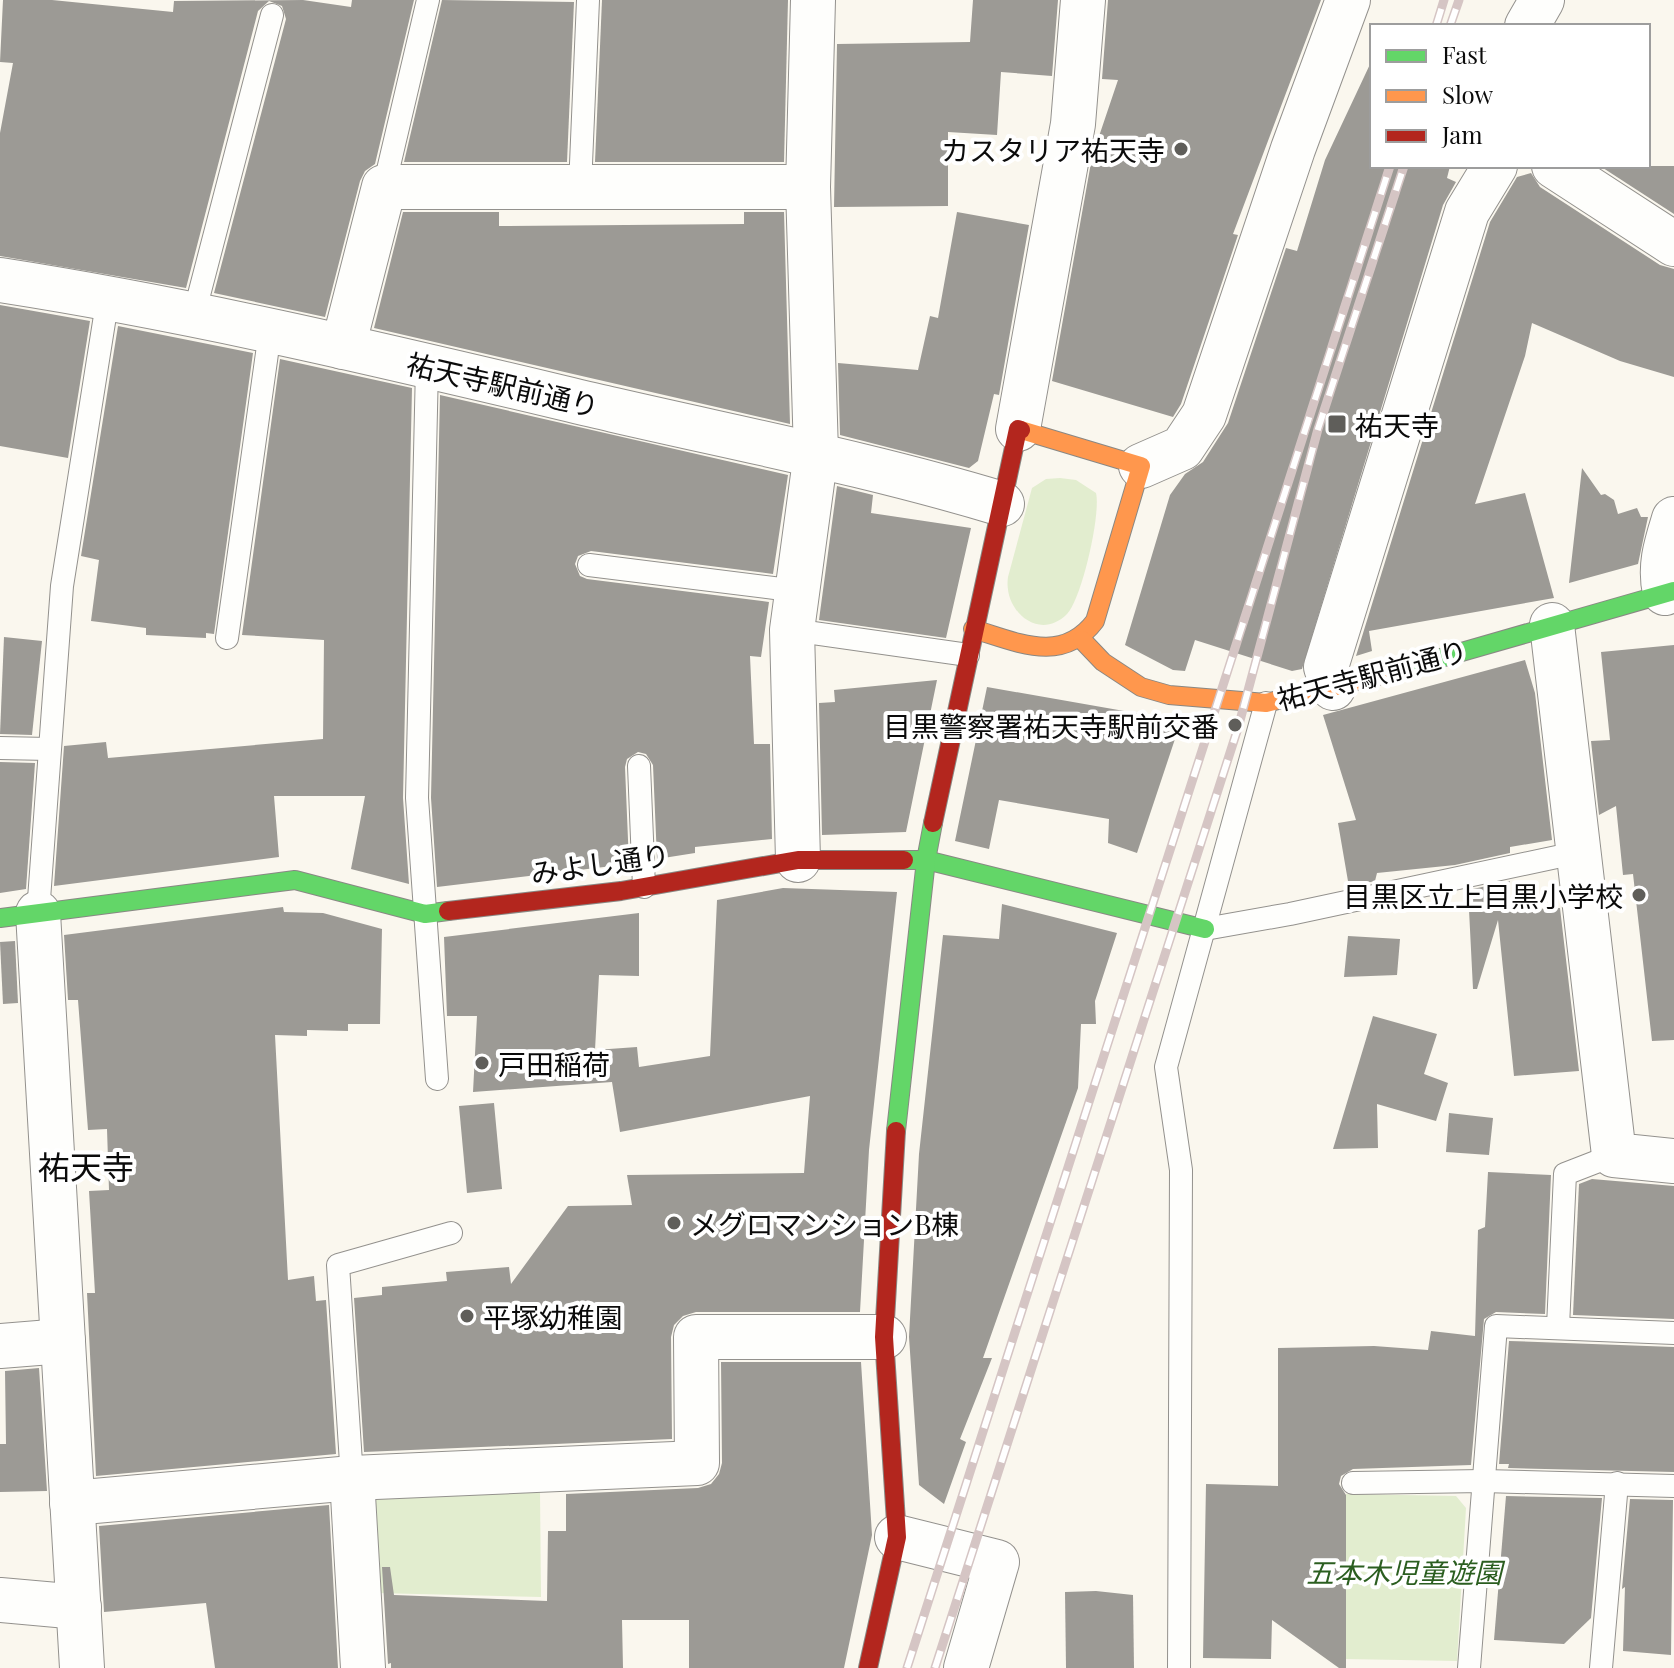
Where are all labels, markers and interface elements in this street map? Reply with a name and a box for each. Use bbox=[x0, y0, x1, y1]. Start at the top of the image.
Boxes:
legend bbox=[1370, 24, 1650, 168]
text: Fast bbox=[1442, 38, 1487, 70]
text: Slow bbox=[1442, 78, 1494, 110]
text: Jam bbox=[1441, 118, 1483, 150]
place label: カスタリア祐天寺 bbox=[941, 131, 1165, 168]
marker: カスタリア祐天寺 bbox=[1172, 140, 1190, 158]
street label: 祐天寺駅前通り bbox=[403, 344, 603, 424]
place label: 祐天寺 bbox=[1355, 406, 1439, 443]
marker: 祐天寺 bbox=[1326, 413, 1348, 435]
street label: 祐天寺駅前通り bbox=[1273, 631, 1471, 717]
place label: 目黒警察署祐天寺駅前交番 bbox=[883, 707, 1219, 744]
marker: 目黒警察署祐天寺駅前交番 bbox=[1226, 716, 1244, 734]
street label: みよし通り bbox=[528, 835, 672, 891]
place label: 目黒区立上目黒小学校 bbox=[1343, 877, 1623, 914]
marker: 目黒区立上目黒小学校 bbox=[1630, 886, 1648, 904]
place label: 戸田稲荷 bbox=[498, 1045, 610, 1082]
marker: 戸田稲荷 bbox=[473, 1054, 491, 1072]
district label: 祐天寺 bbox=[38, 1144, 134, 1187]
place label: メグロマンションB棟 bbox=[690, 1205, 959, 1242]
marker: メグロマンションB棟 bbox=[665, 1214, 683, 1232]
place label: 平塚幼稚園 bbox=[483, 1298, 623, 1335]
marker: 平塚幼稚園 bbox=[458, 1307, 476, 1325]
park label: 五本木児童遊園 bbox=[1306, 1553, 1506, 1590]

